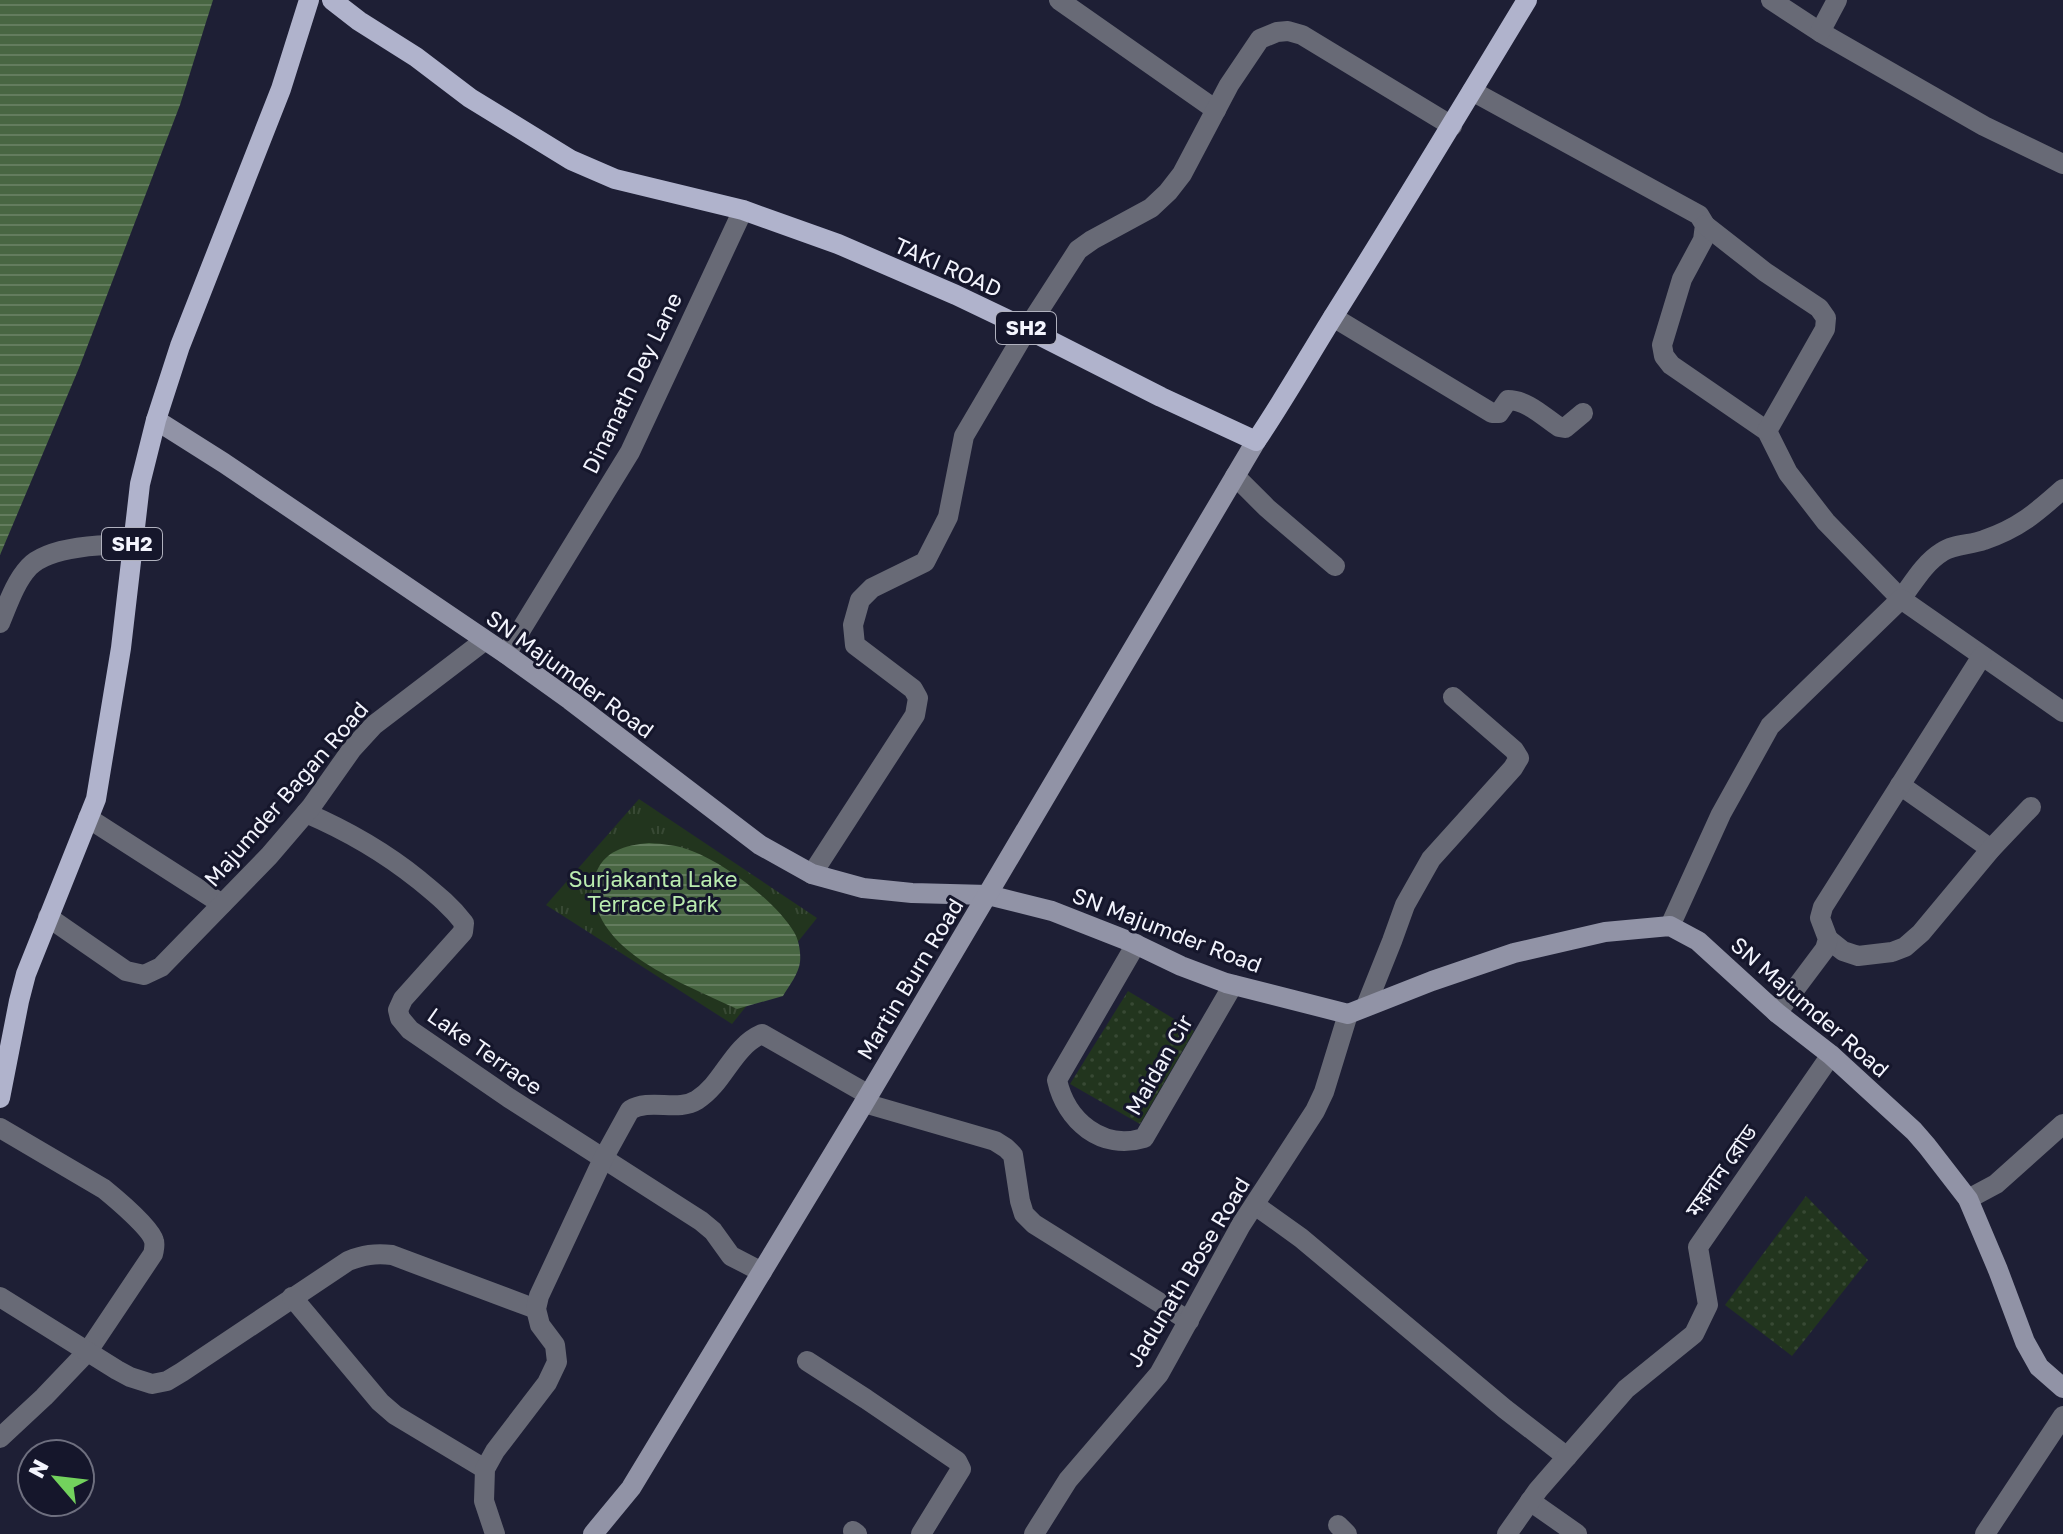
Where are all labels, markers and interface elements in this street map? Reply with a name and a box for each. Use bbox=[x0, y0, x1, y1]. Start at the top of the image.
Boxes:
street label: TAKI ROAD bbox=[890, 231, 1006, 302]
street label: Dinanath Dey Lane bbox=[576, 288, 687, 478]
road number: SH2 bbox=[996, 312, 1056, 344]
road number: SH2 bbox=[102, 528, 162, 560]
street label: SN Majumder Road bbox=[481, 604, 659, 743]
street label: Majumder Bagan Road bbox=[198, 696, 373, 892]
park label: Surjakanta Lake Terrace Park bbox=[569, 865, 737, 917]
street label: SN Majumder Road bbox=[1069, 881, 1266, 978]
street label: Martin Burn Road bbox=[851, 893, 968, 1064]
street label: SN Majumder Road bbox=[1726, 931, 1895, 1083]
street label: Lake Terrace bbox=[423, 1001, 548, 1100]
street label: Maidan Cir bbox=[1119, 1009, 1198, 1120]
street label: ময়দান রোড bbox=[1678, 1119, 1762, 1223]
street label: Jadunath Bose Road bbox=[1120, 1172, 1255, 1372]
north arrow bbox=[16, 1438, 96, 1518]
text: N bbox=[22, 1455, 54, 1482]

